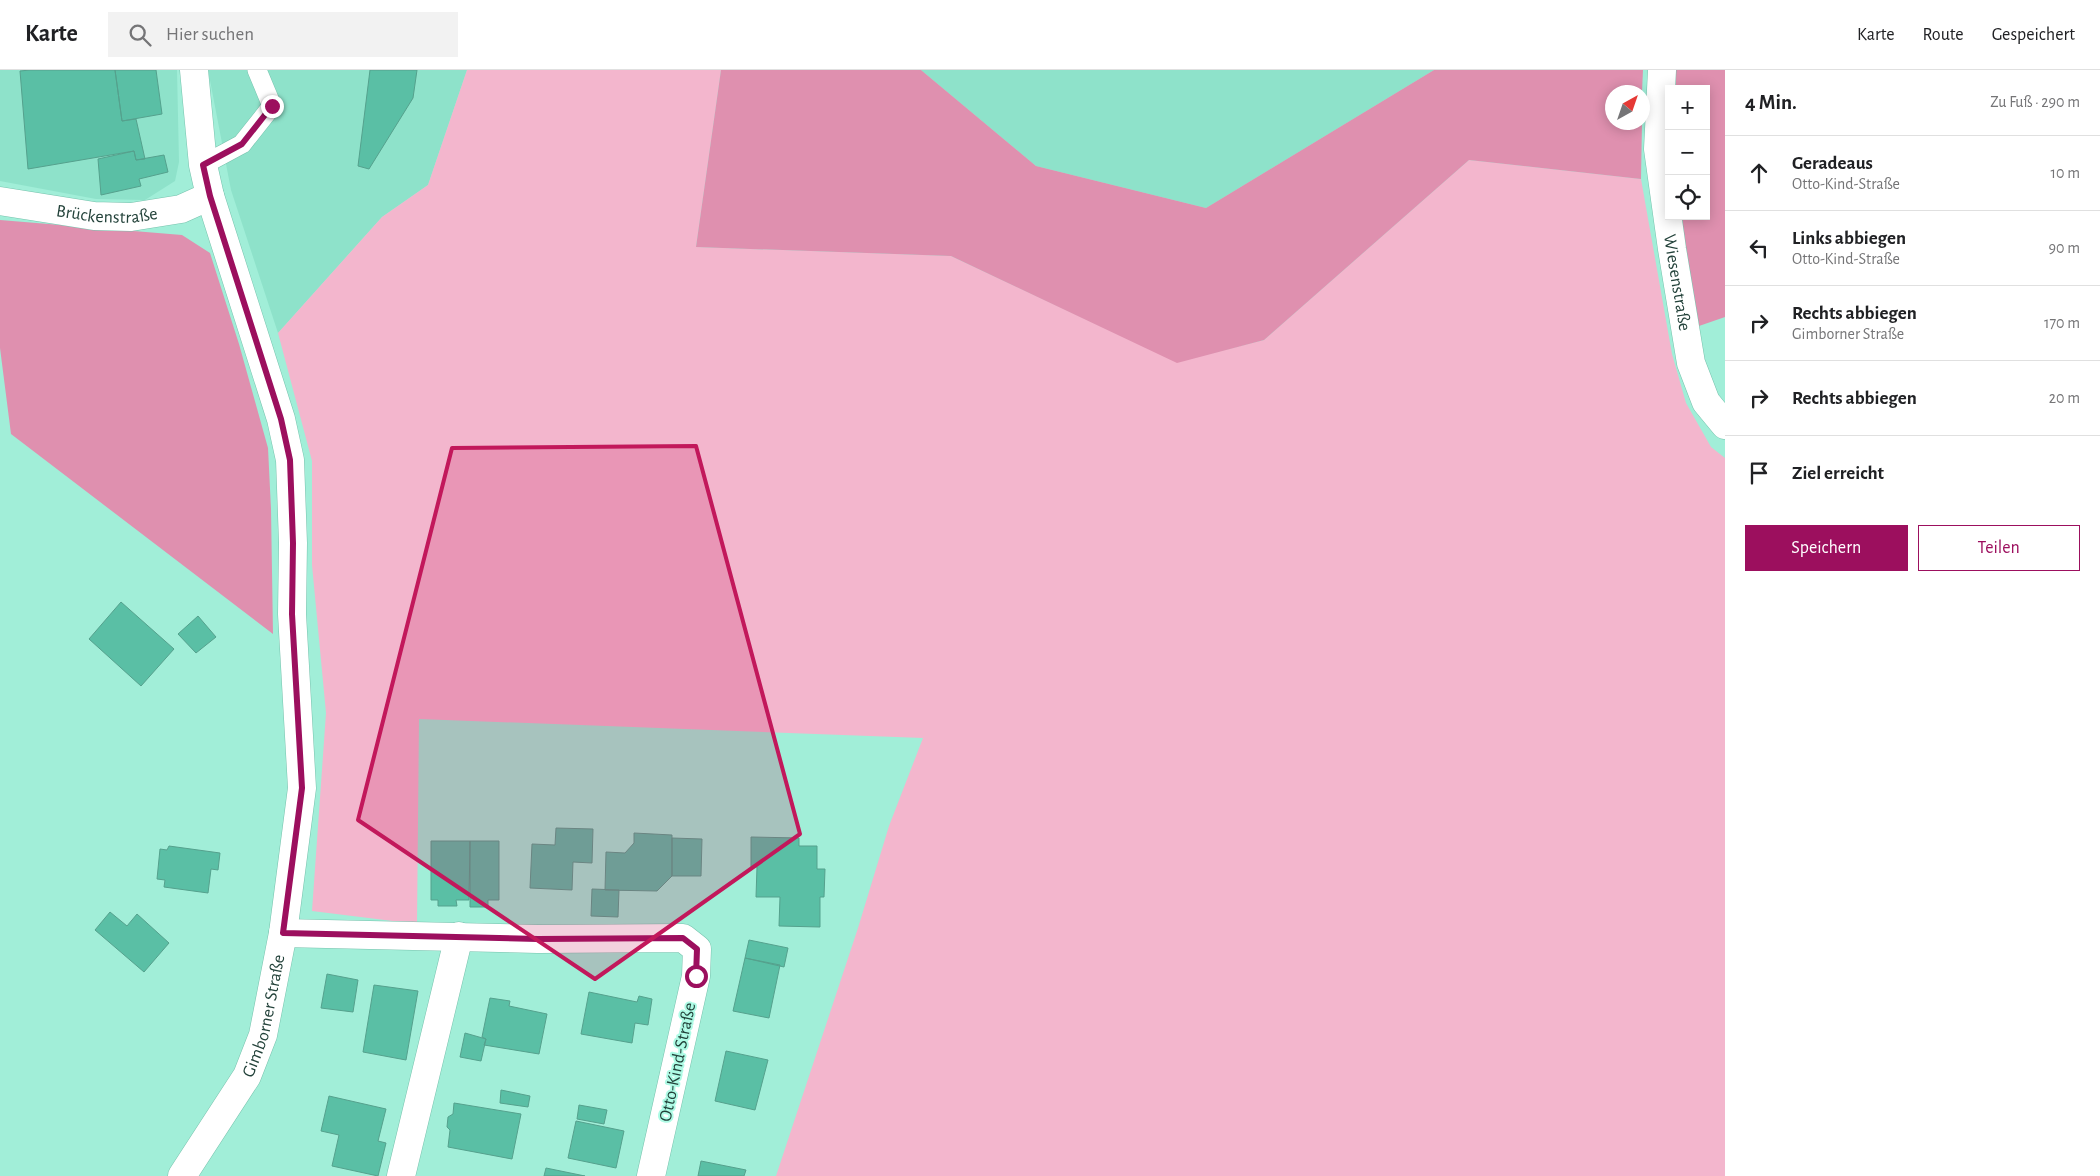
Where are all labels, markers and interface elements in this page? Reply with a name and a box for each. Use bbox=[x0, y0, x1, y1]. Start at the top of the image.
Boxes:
search box bbox=[108, 12, 458, 57]
icon: search bbox=[126, 21, 154, 49]
text: Karte bbox=[25, 22, 78, 46]
text: Hier suchen bbox=[166, 25, 254, 44]
text: Karte bbox=[1857, 26, 1894, 44]
text: Route bbox=[1922, 26, 1964, 44]
text: Gespeichert bbox=[1992, 26, 2075, 44]
north arrow bbox=[1605, 85, 1650, 130]
map controls bbox=[1665, 85, 1710, 220]
button: + bbox=[1665, 85, 1710, 130]
text: 4 Min. bbox=[1745, 92, 1797, 113]
text: Zu Fuß · 290 m bbox=[1990, 94, 2080, 110]
route end bbox=[261, 95, 284, 118]
button: − bbox=[1665, 130, 1710, 175]
text: Geradeaus bbox=[1792, 154, 1873, 173]
icon: ahead bbox=[1745, 159, 1773, 187]
text: 10 m bbox=[2051, 165, 2080, 181]
button: locate bbox=[1665, 175, 1710, 220]
text: Otto-Kind-Straße bbox=[1792, 176, 1900, 192]
street label: Brückenstraße bbox=[55, 202, 159, 227]
text: Links abbiegen bbox=[1792, 229, 1906, 248]
street label: Wiesenstraße bbox=[1660, 233, 1693, 332]
icon: left bbox=[1745, 234, 1773, 262]
text: 90 m bbox=[2049, 240, 2080, 256]
text: Otto-Kind-Straße bbox=[1792, 251, 1900, 267]
text: Rechts abbiegen bbox=[1792, 304, 1917, 323]
icon: right bbox=[1745, 309, 1773, 337]
text: 170 m bbox=[2044, 315, 2080, 331]
text: Gimborner Straße bbox=[1792, 326, 1904, 342]
icon: right bbox=[1745, 384, 1773, 412]
text: Rechts abbiegen bbox=[1792, 389, 1917, 408]
text: 20 m bbox=[2049, 390, 2080, 406]
icon: arrive bbox=[1745, 459, 1773, 487]
text: Ziel erreicht bbox=[1792, 464, 1884, 483]
button: Speichern bbox=[1745, 525, 1908, 571]
button: Teilen bbox=[1918, 525, 2080, 571]
street label: Gimborner Straße bbox=[239, 953, 289, 1080]
route start bbox=[685, 965, 708, 988]
street label: Otto-Kind-Straße bbox=[657, 1001, 699, 1123]

